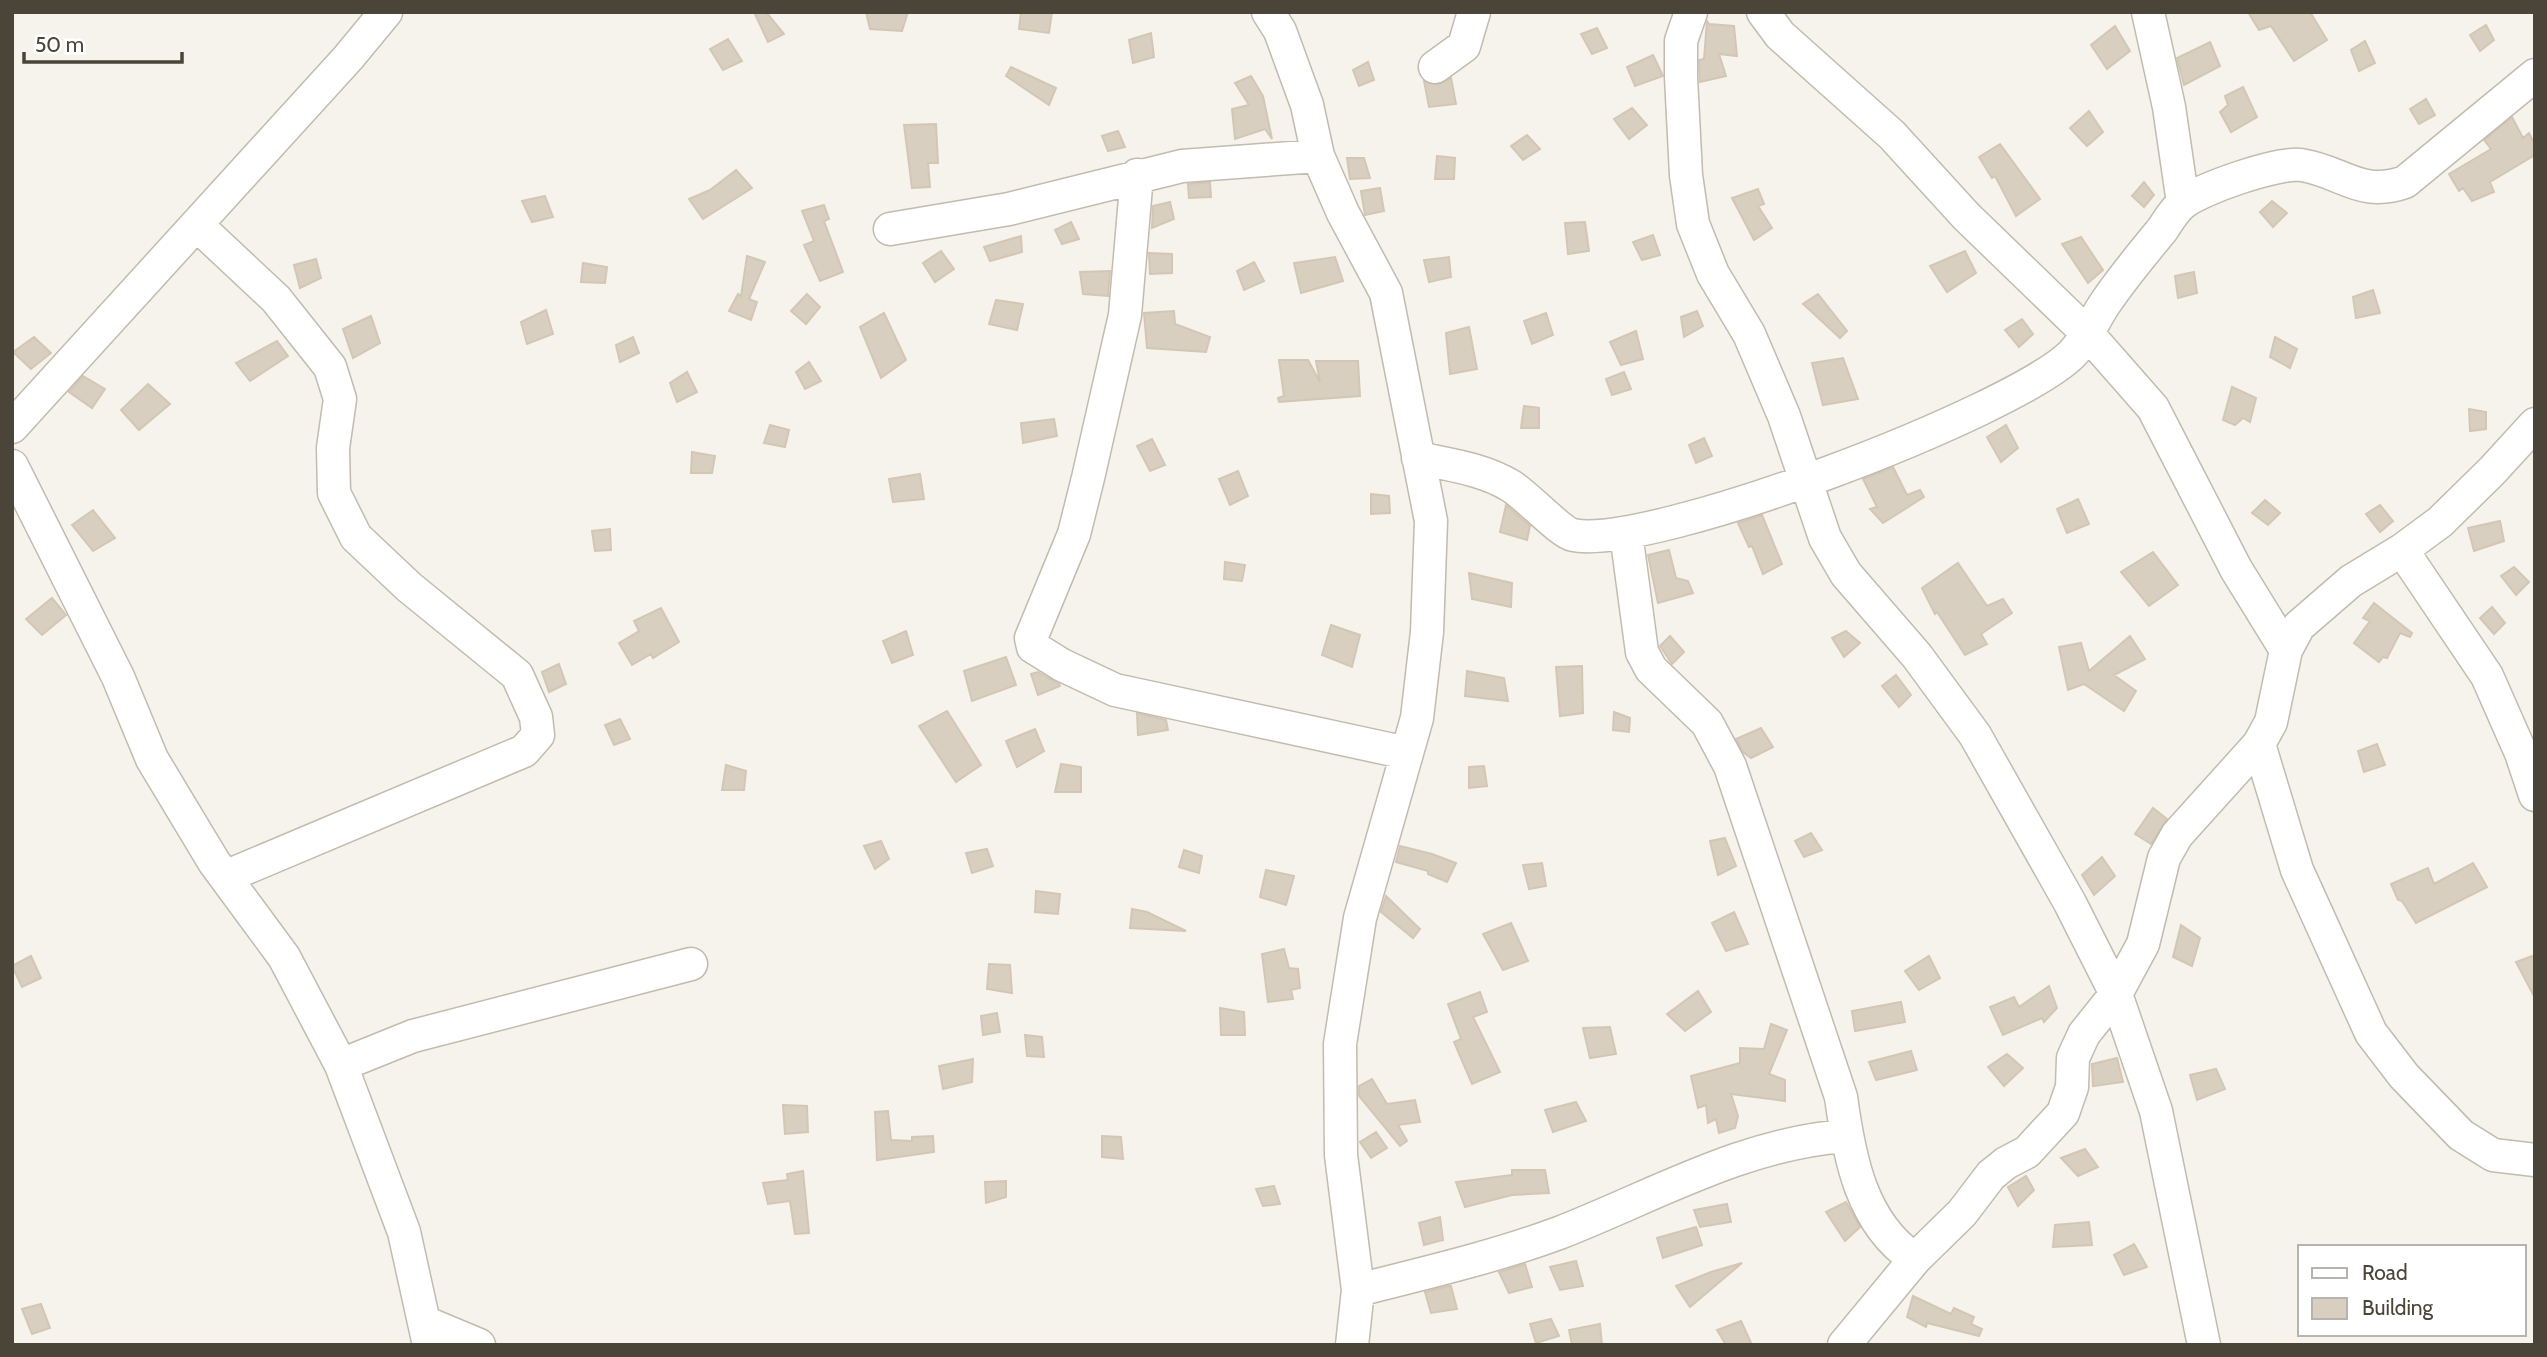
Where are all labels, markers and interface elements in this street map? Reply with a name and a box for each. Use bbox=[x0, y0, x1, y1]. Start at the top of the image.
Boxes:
scale bar bbox=[24, 21, 182, 65]
text: 50 m bbox=[35, 32, 84, 57]
legend bbox=[2298, 1245, 2526, 1336]
text: Road bbox=[2362, 1260, 2408, 1285]
text: Building bbox=[2362, 1295, 2434, 1320]

